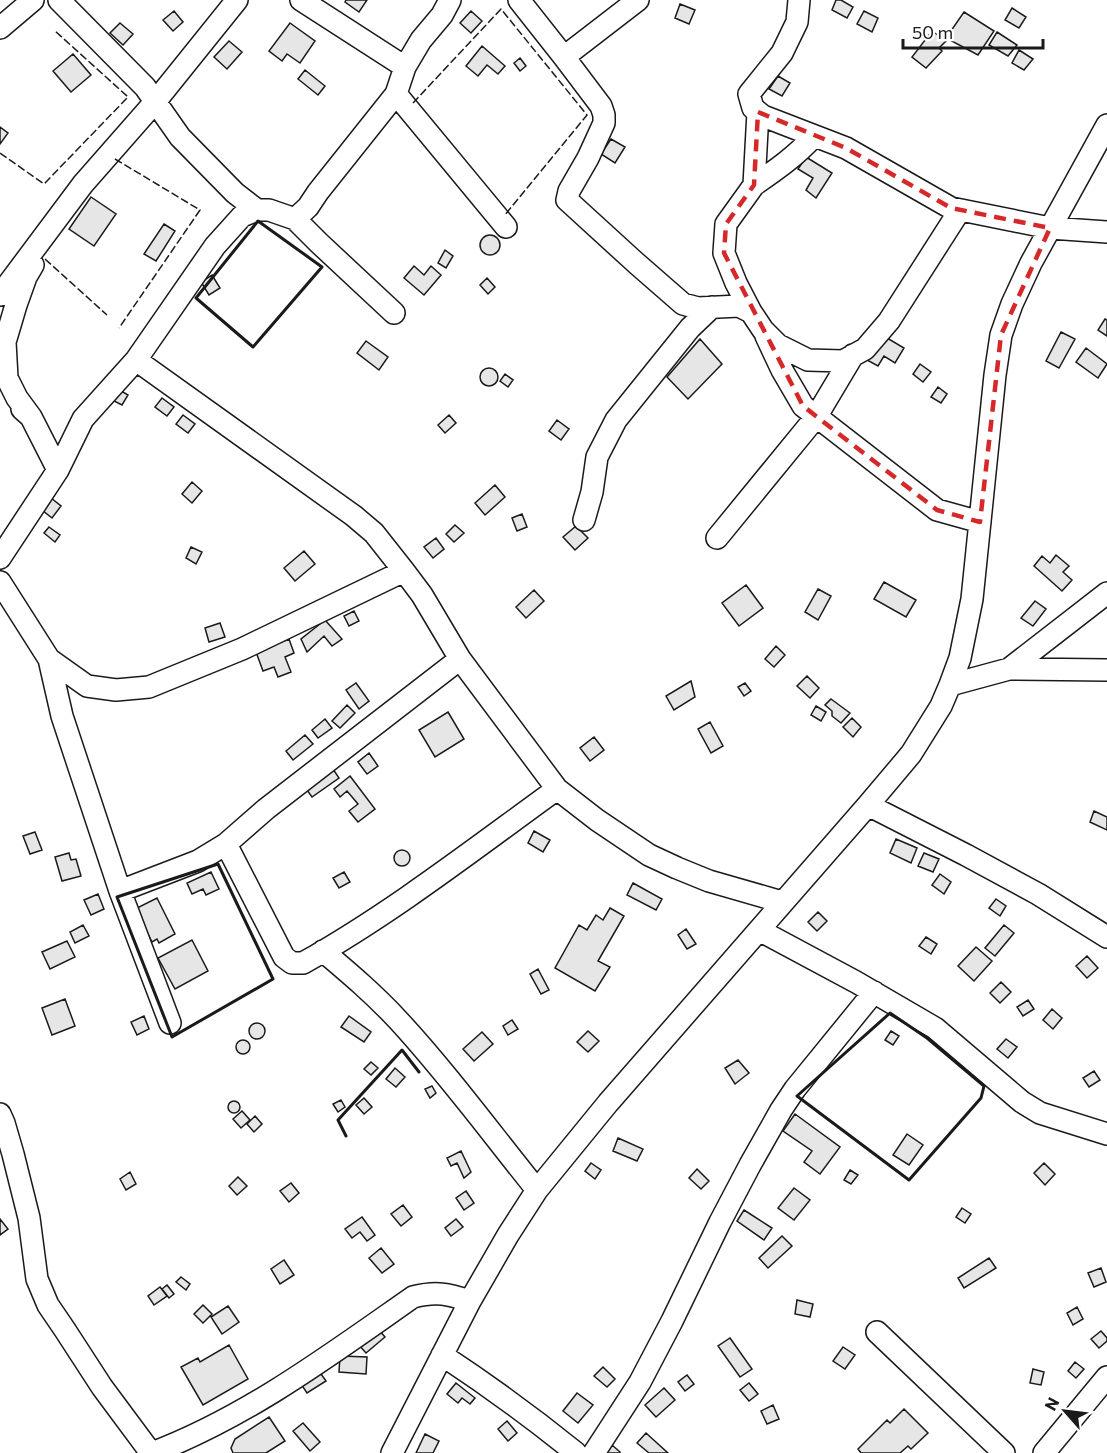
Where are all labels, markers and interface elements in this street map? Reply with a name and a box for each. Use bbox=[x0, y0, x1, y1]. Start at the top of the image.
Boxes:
scale bar bbox=[903, 12, 1042, 50]
text: 50 m bbox=[912, 21, 953, 43]
north arrow bbox=[1035, 1381, 1095, 1441]
text: N bbox=[1040, 1394, 1063, 1413]

